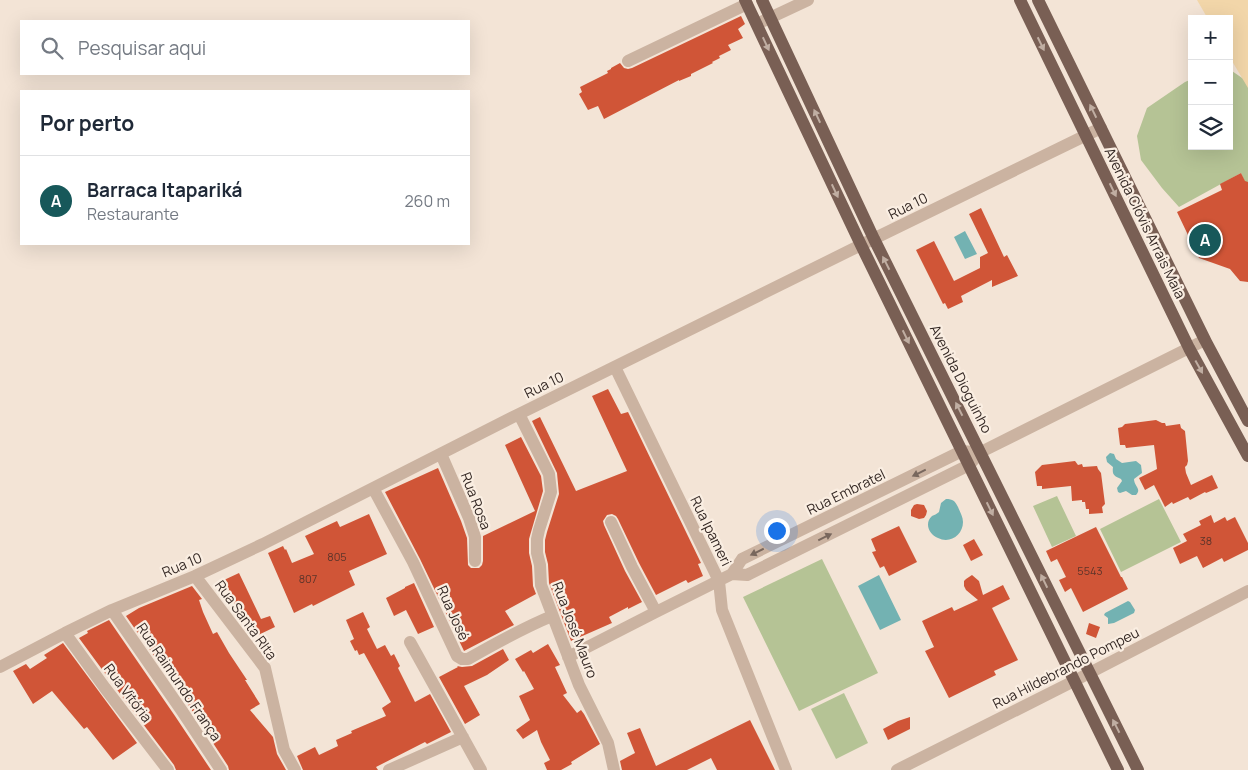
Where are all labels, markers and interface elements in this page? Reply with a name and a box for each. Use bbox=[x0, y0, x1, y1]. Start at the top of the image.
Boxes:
map controls bbox=[1188, 15, 1233, 150]
button: + bbox=[1188, 15, 1233, 60]
search box bbox=[20, 20, 470, 75]
icon: search bbox=[38, 34, 66, 62]
text: Pesquisar aqui bbox=[78, 35, 206, 61]
one-way arrow bbox=[762, 37, 770, 51]
one-way arrow bbox=[1037, 37, 1045, 51]
button: − bbox=[1188, 60, 1233, 105]
one-way arrow bbox=[1089, 104, 1097, 118]
button: layers bbox=[1188, 105, 1233, 150]
text: Por perto bbox=[40, 109, 134, 137]
one-way arrow bbox=[813, 109, 821, 123]
street label: Avenida Clóvis Arrais Maia bbox=[1101, 144, 1190, 301]
text: Barraca Itapariká bbox=[87, 177, 243, 203]
one-way arrow bbox=[1109, 183, 1117, 197]
one-way arrow bbox=[831, 184, 839, 198]
street label: Rua 10 bbox=[885, 188, 931, 223]
text: A bbox=[51, 190, 61, 212]
text: 260 m bbox=[404, 190, 450, 212]
text: Restaurante bbox=[87, 203, 179, 225]
pin: A bbox=[1189, 221, 1221, 259]
one-way arrow bbox=[882, 256, 890, 270]
street label: Avenida Dioguinho bbox=[926, 321, 997, 436]
one-way arrow bbox=[902, 330, 910, 344]
one-way arrow bbox=[1195, 360, 1204, 374]
street label: Rua 10 bbox=[521, 367, 567, 402]
one-way arrow bbox=[955, 401, 963, 416]
street label: Rua Embratel bbox=[803, 464, 888, 519]
street label: Rua Rosa bbox=[457, 469, 496, 532]
one-way arrow bbox=[911, 469, 926, 477]
street label: Rua Ipameri bbox=[686, 493, 737, 569]
one-way arrow bbox=[986, 502, 994, 516]
your location bbox=[764, 518, 790, 544]
one-way arrow bbox=[817, 533, 832, 541]
house number: 38 bbox=[1200, 533, 1212, 548]
street label: Rua 10 bbox=[159, 548, 205, 581]
one-way arrow bbox=[750, 548, 764, 556]
house number: 805 bbox=[327, 549, 347, 564]
house number: 5543 bbox=[1077, 563, 1103, 578]
house number: 807 bbox=[299, 571, 317, 586]
one-way arrow bbox=[1040, 574, 1048, 588]
street label: Rua Santa RIta bbox=[211, 576, 282, 663]
street label: Rua José Mauro bbox=[548, 579, 603, 681]
street label: Rua José bbox=[433, 582, 474, 643]
street label: Rua Raimundo França bbox=[133, 619, 226, 745]
street label: Rua Hildebrando Pompeu bbox=[989, 622, 1142, 713]
street label: Rua Vitória bbox=[100, 659, 157, 726]
one-way arrow bbox=[1112, 719, 1120, 734]

